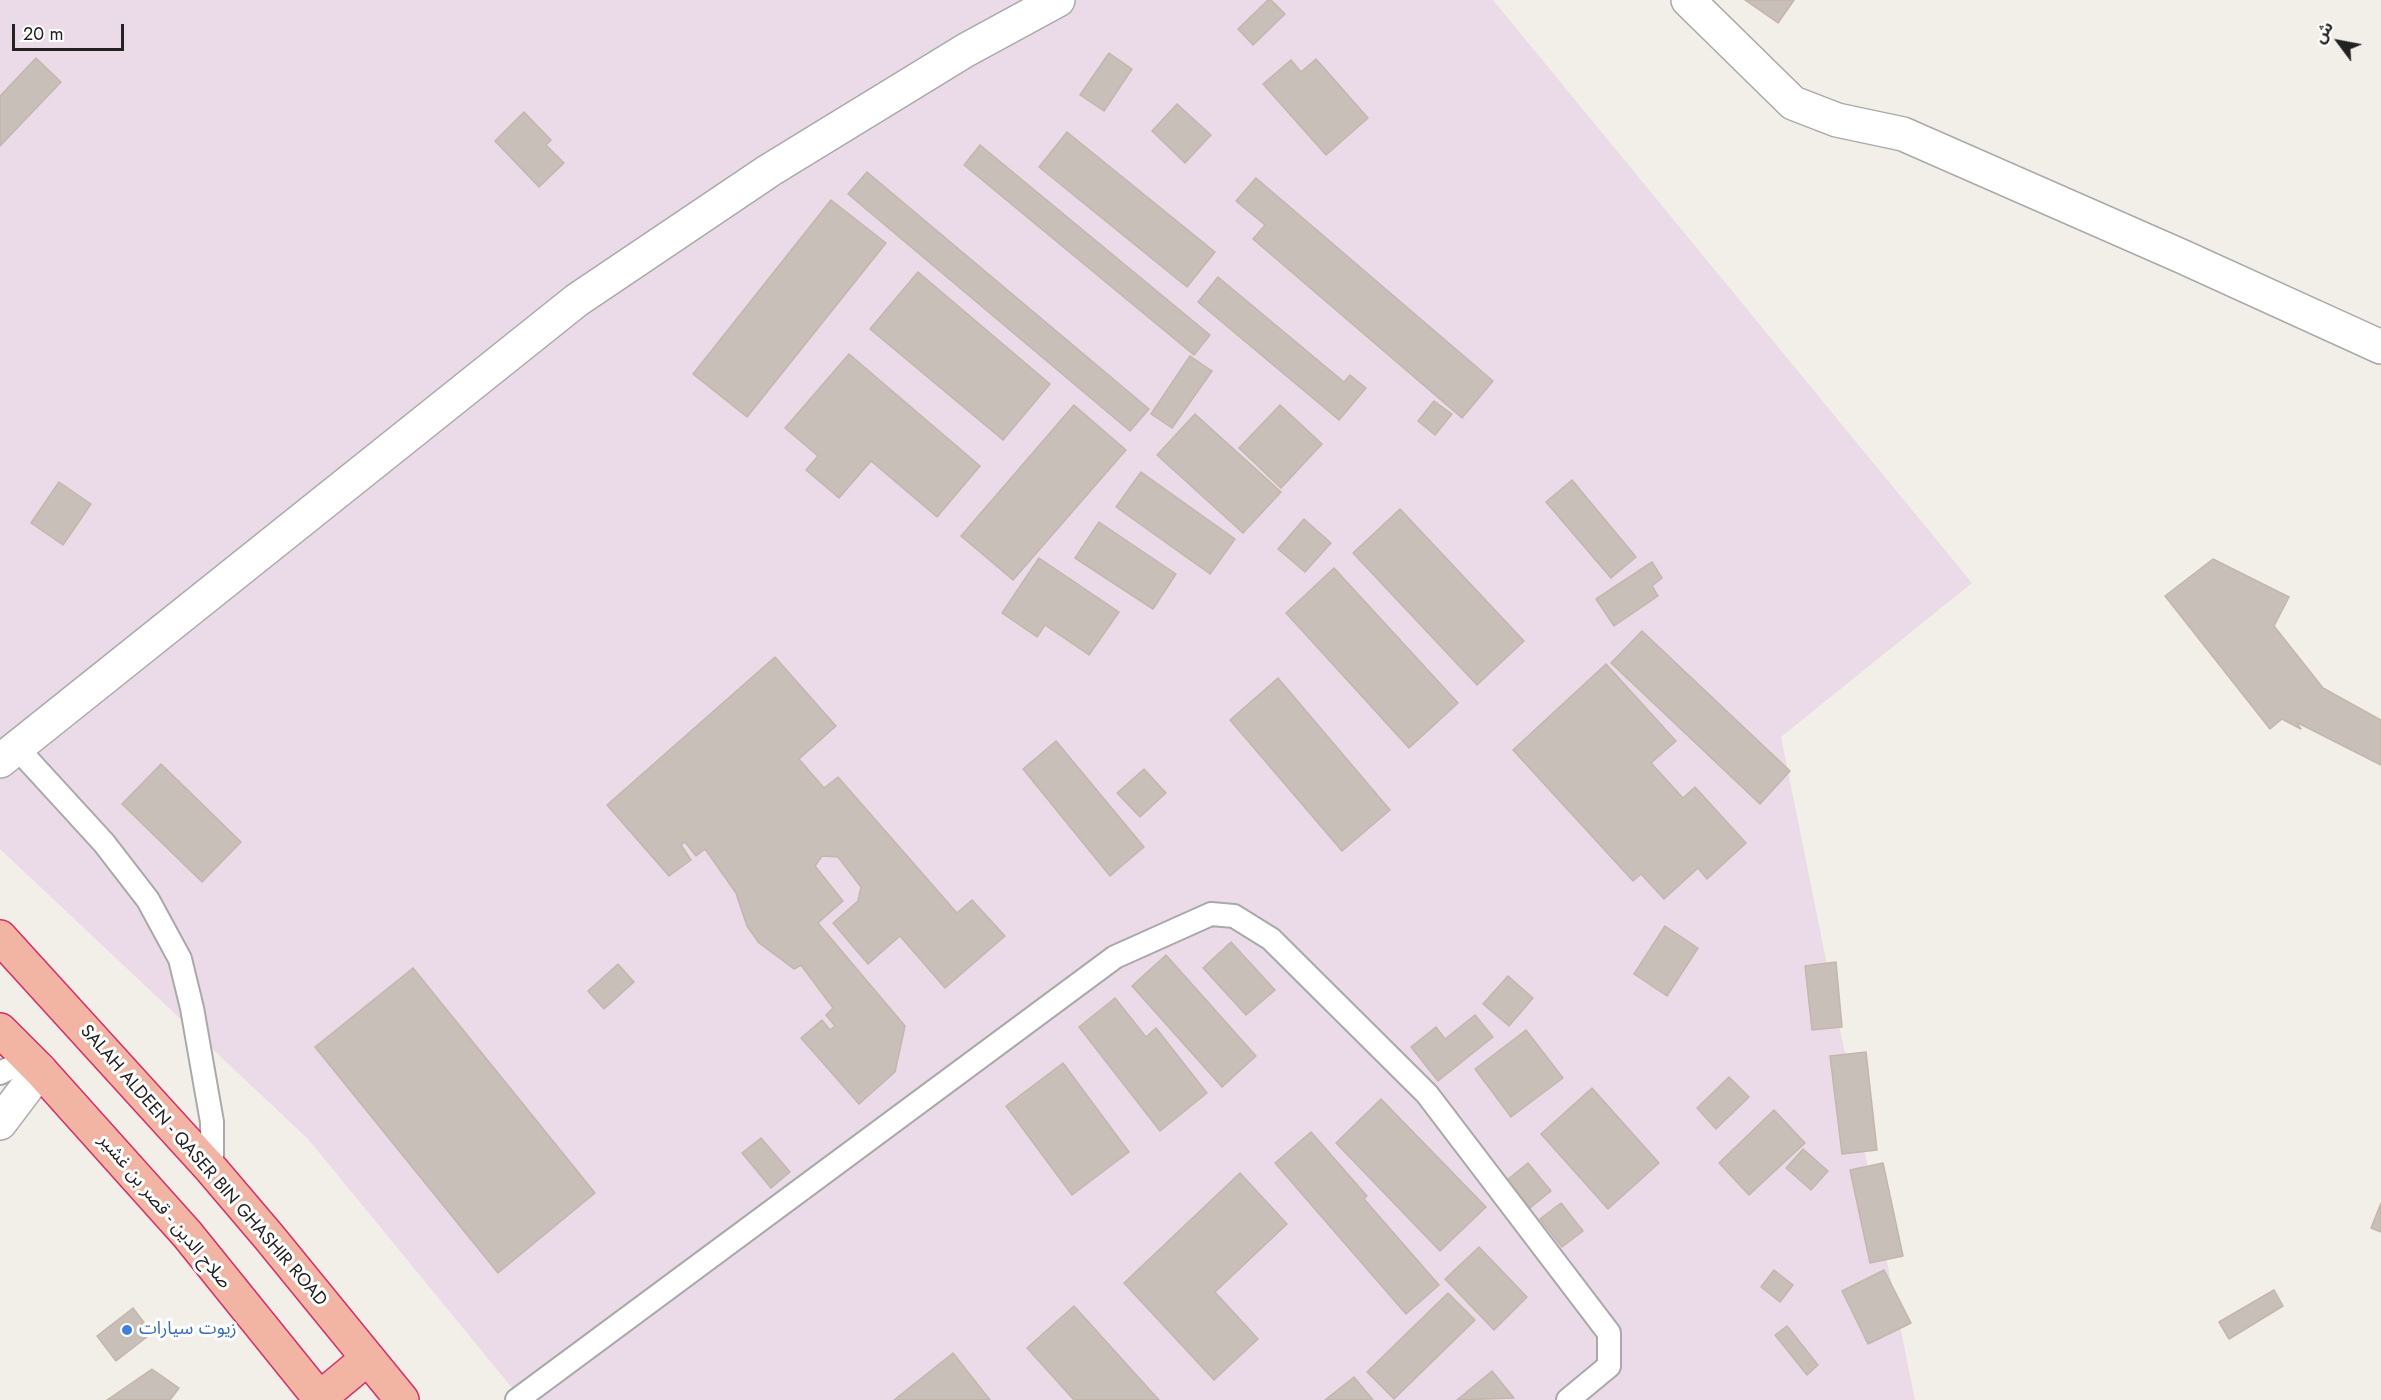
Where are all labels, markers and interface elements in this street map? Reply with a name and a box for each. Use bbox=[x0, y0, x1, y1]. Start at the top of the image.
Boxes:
scale bar bbox=[15, 12, 128, 50]
north arrow bbox=[2309, 12, 2369, 72]
text: ش bbox=[2308, 17, 2339, 48]
text: 20 m bbox=[23, 21, 63, 47]
street label: SALAH ALDEEN - QASER BIN GHASHIR ROAD bbox=[75, 1021, 331, 1311]
street label: صلاح الدين - قصر بن غشير bbox=[93, 1130, 235, 1294]
place label: زيوت سيارات bbox=[139, 1319, 237, 1341]
marker: زيوت سيارات bbox=[120, 1323, 134, 1337]

